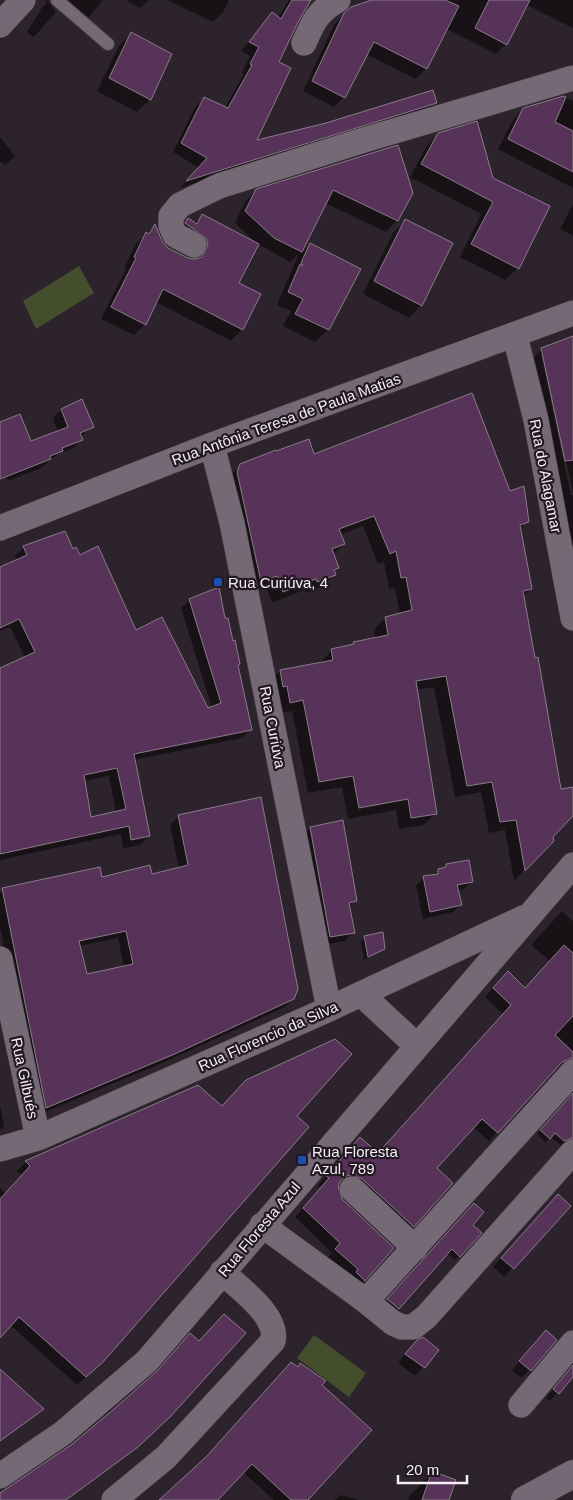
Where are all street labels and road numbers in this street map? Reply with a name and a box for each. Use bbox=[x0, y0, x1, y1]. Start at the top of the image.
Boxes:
street label: Rua Antônia Teresa de Paula Matias bbox=[169, 370, 403, 468]
street label: Rua do Alagamar bbox=[527, 417, 565, 535]
street label: Rua Curiúva bbox=[257, 684, 289, 770]
street label: Rua Florencio da Silva bbox=[196, 997, 341, 1074]
street label: Rua Gilbués bbox=[8, 1036, 42, 1120]
street label: Rua Floresta Azul bbox=[214, 1178, 304, 1280]

